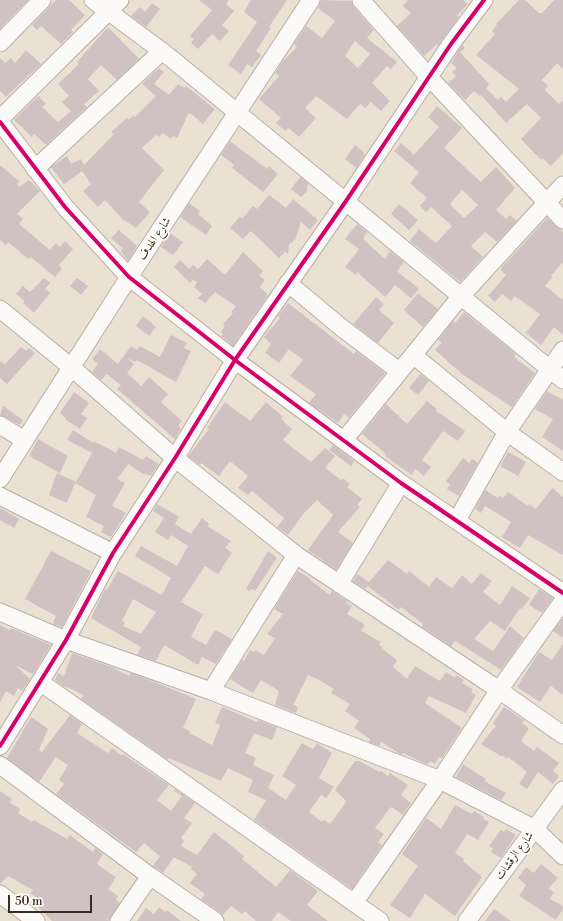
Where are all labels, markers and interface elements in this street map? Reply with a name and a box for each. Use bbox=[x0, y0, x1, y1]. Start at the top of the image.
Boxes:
street label: شارع الهدف bbox=[135, 215, 175, 263]
street label: شارع الرقشات bbox=[493, 829, 537, 883]
scale bar bbox=[10, 887, 94, 913]
text: 50 m bbox=[15, 894, 43, 909]

